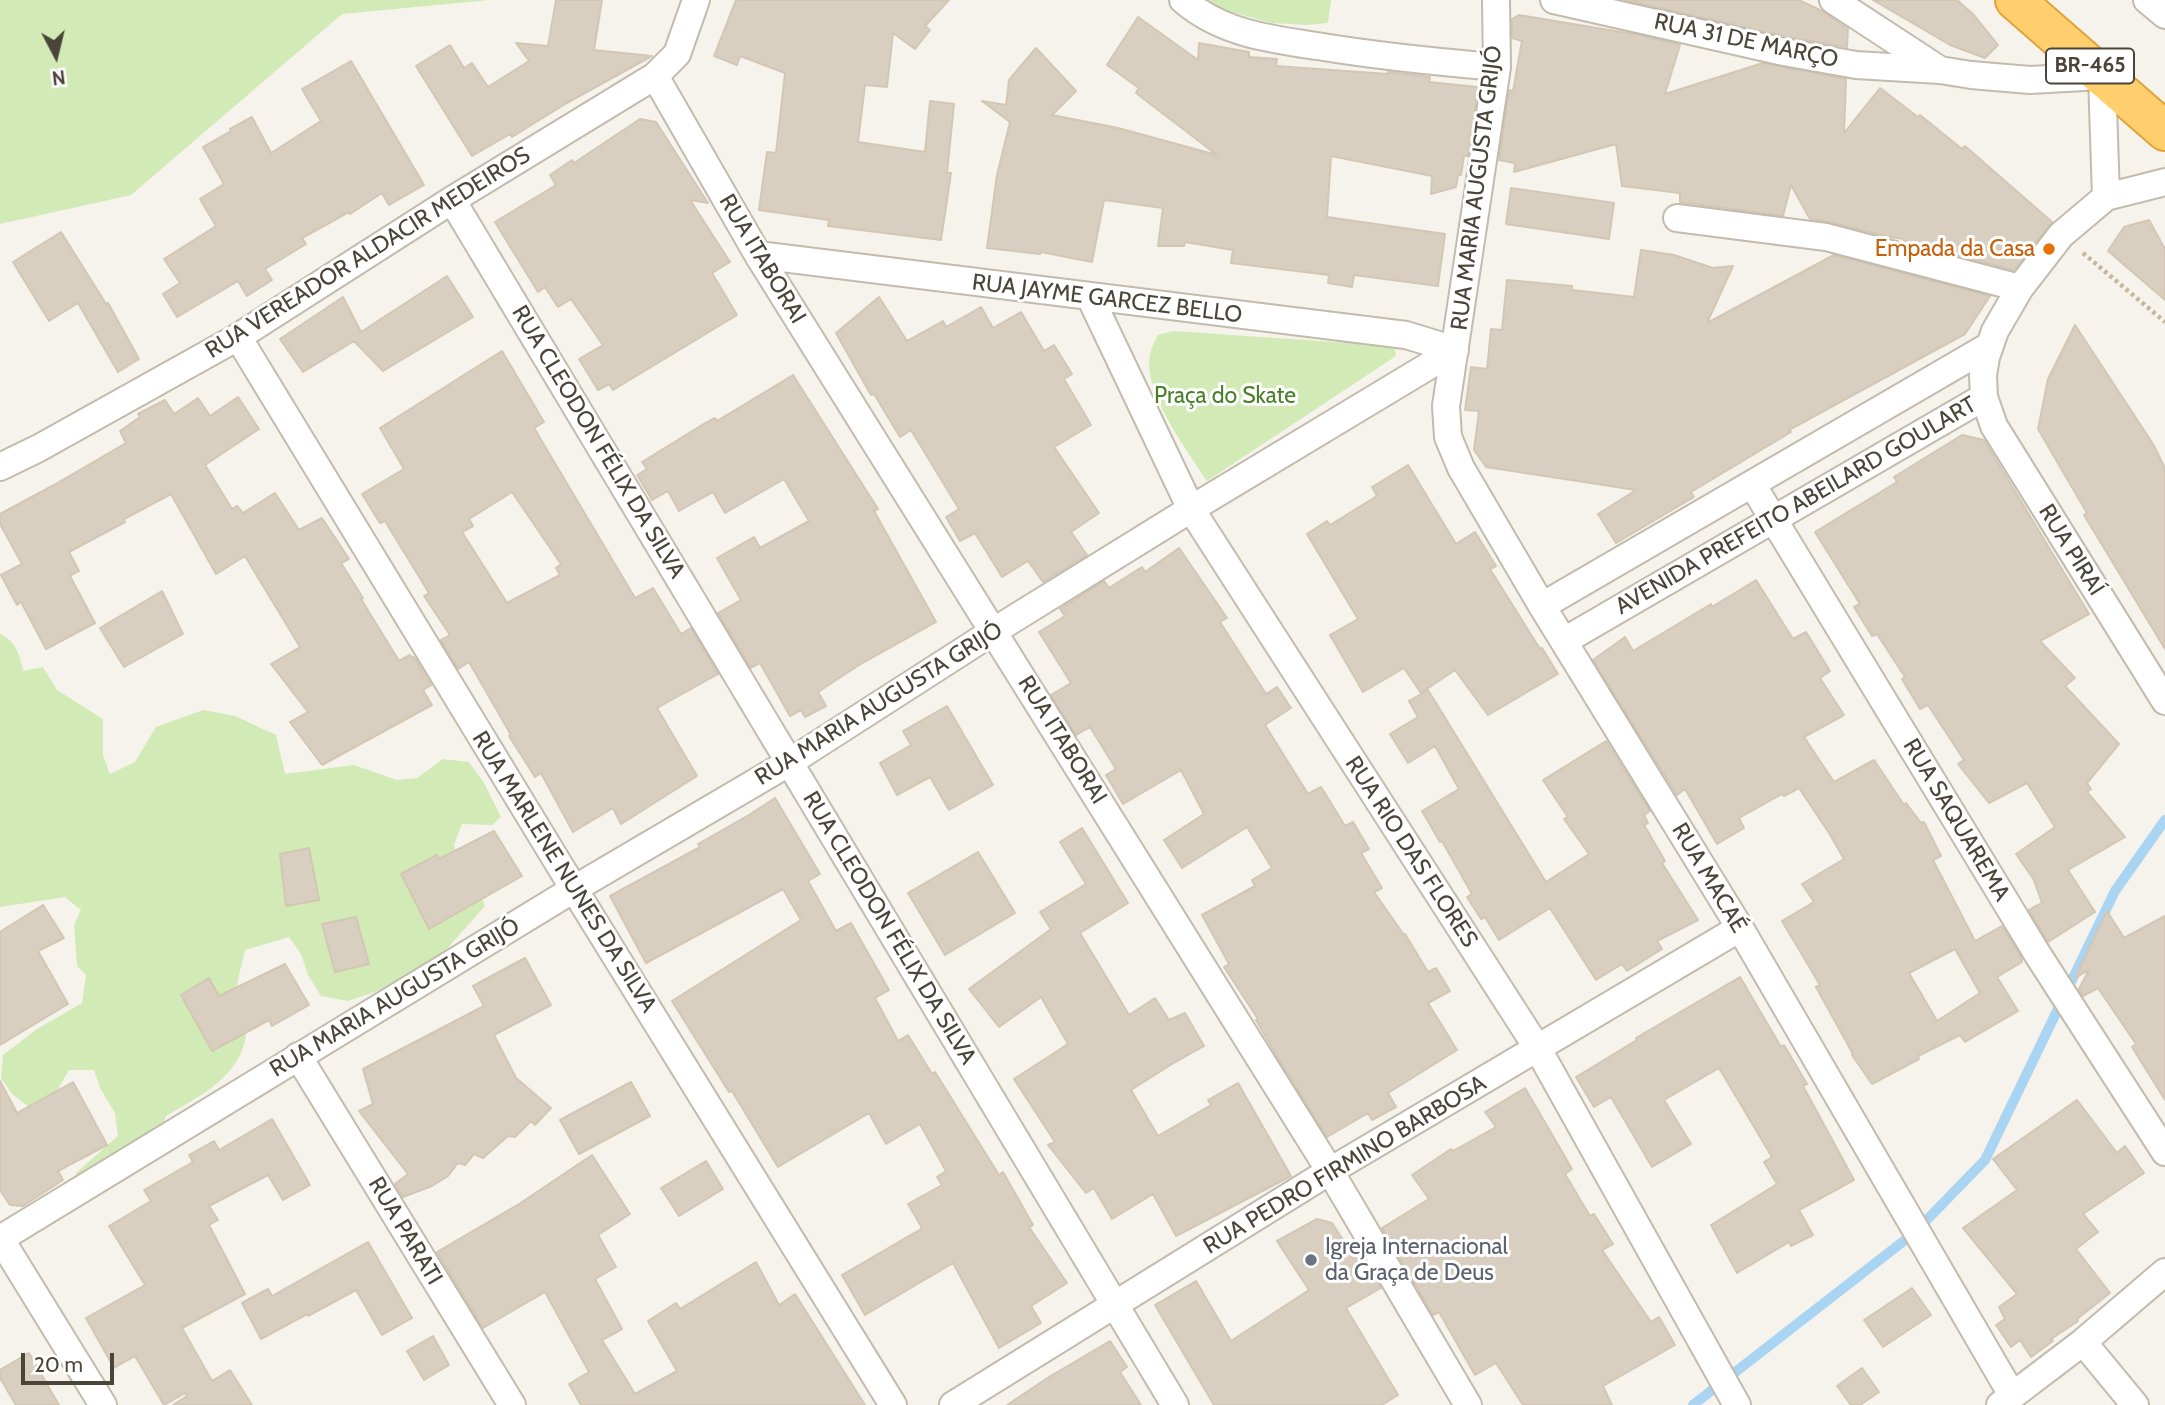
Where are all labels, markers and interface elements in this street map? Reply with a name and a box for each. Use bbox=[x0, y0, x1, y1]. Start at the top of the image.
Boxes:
street label: RUA 31 DE MARÇO bbox=[1651, 8, 1841, 74]
north arrow bbox=[21, 21, 91, 91]
street label: RUA MARIA AUGUSTA GRIJÓ bbox=[1446, 44, 1508, 332]
road number: BR-465 bbox=[2046, 48, 2134, 84]
text: N bbox=[51, 65, 67, 90]
street label: RUA VEREADOR ALDACIR MEDEIROS bbox=[201, 141, 535, 365]
street label: RUA ITABORAI bbox=[713, 189, 811, 329]
place label: Empada da Casa bbox=[1875, 235, 2035, 263]
marker: Empada da Casa bbox=[2041, 241, 2057, 257]
street label: RUA JAYME GARCEZ BELLO bbox=[970, 269, 1244, 329]
street label: RUA CLEODON FÉLIX DA SILVA bbox=[505, 301, 691, 583]
park label: Praça do Skate bbox=[1154, 382, 1296, 410]
street label: AVENIDA PREFEITO ABEILARD GOULART bbox=[1611, 391, 1981, 621]
street label: RUA PIRAÍ bbox=[2032, 499, 2110, 601]
street label: RUA MARIA AUGUSTA GRIJÓ bbox=[750, 616, 1008, 792]
street label: RUA ITABORAI bbox=[1012, 671, 1112, 809]
street label: RUA MARLENE NUNES DA SILVA bbox=[466, 726, 662, 1018]
street label: RUA SAQUAREMA bbox=[1897, 734, 2015, 906]
street label: RUA RIO DAS FLORES bbox=[1339, 751, 1483, 953]
street label: RUA CLEODON FÉLIX DA SILVA bbox=[796, 787, 982, 1069]
street label: RUA MACAÉ bbox=[1665, 818, 1753, 938]
street label: RUA MARIA AUGUSTA GRIJÓ bbox=[265, 912, 525, 1084]
street label: RUA PEDRO FIRMINO BARBOSA bbox=[1199, 1069, 1491, 1261]
street label: RUA PARATI bbox=[362, 1172, 448, 1290]
place label: Igreja Internacional da Graça de Deus bbox=[1325, 1233, 1508, 1287]
marker: Igreja Internacional da Graça de Deus bbox=[1303, 1252, 1319, 1268]
scale bar bbox=[24, 1338, 117, 1382]
text: 20 m bbox=[34, 1352, 83, 1377]

